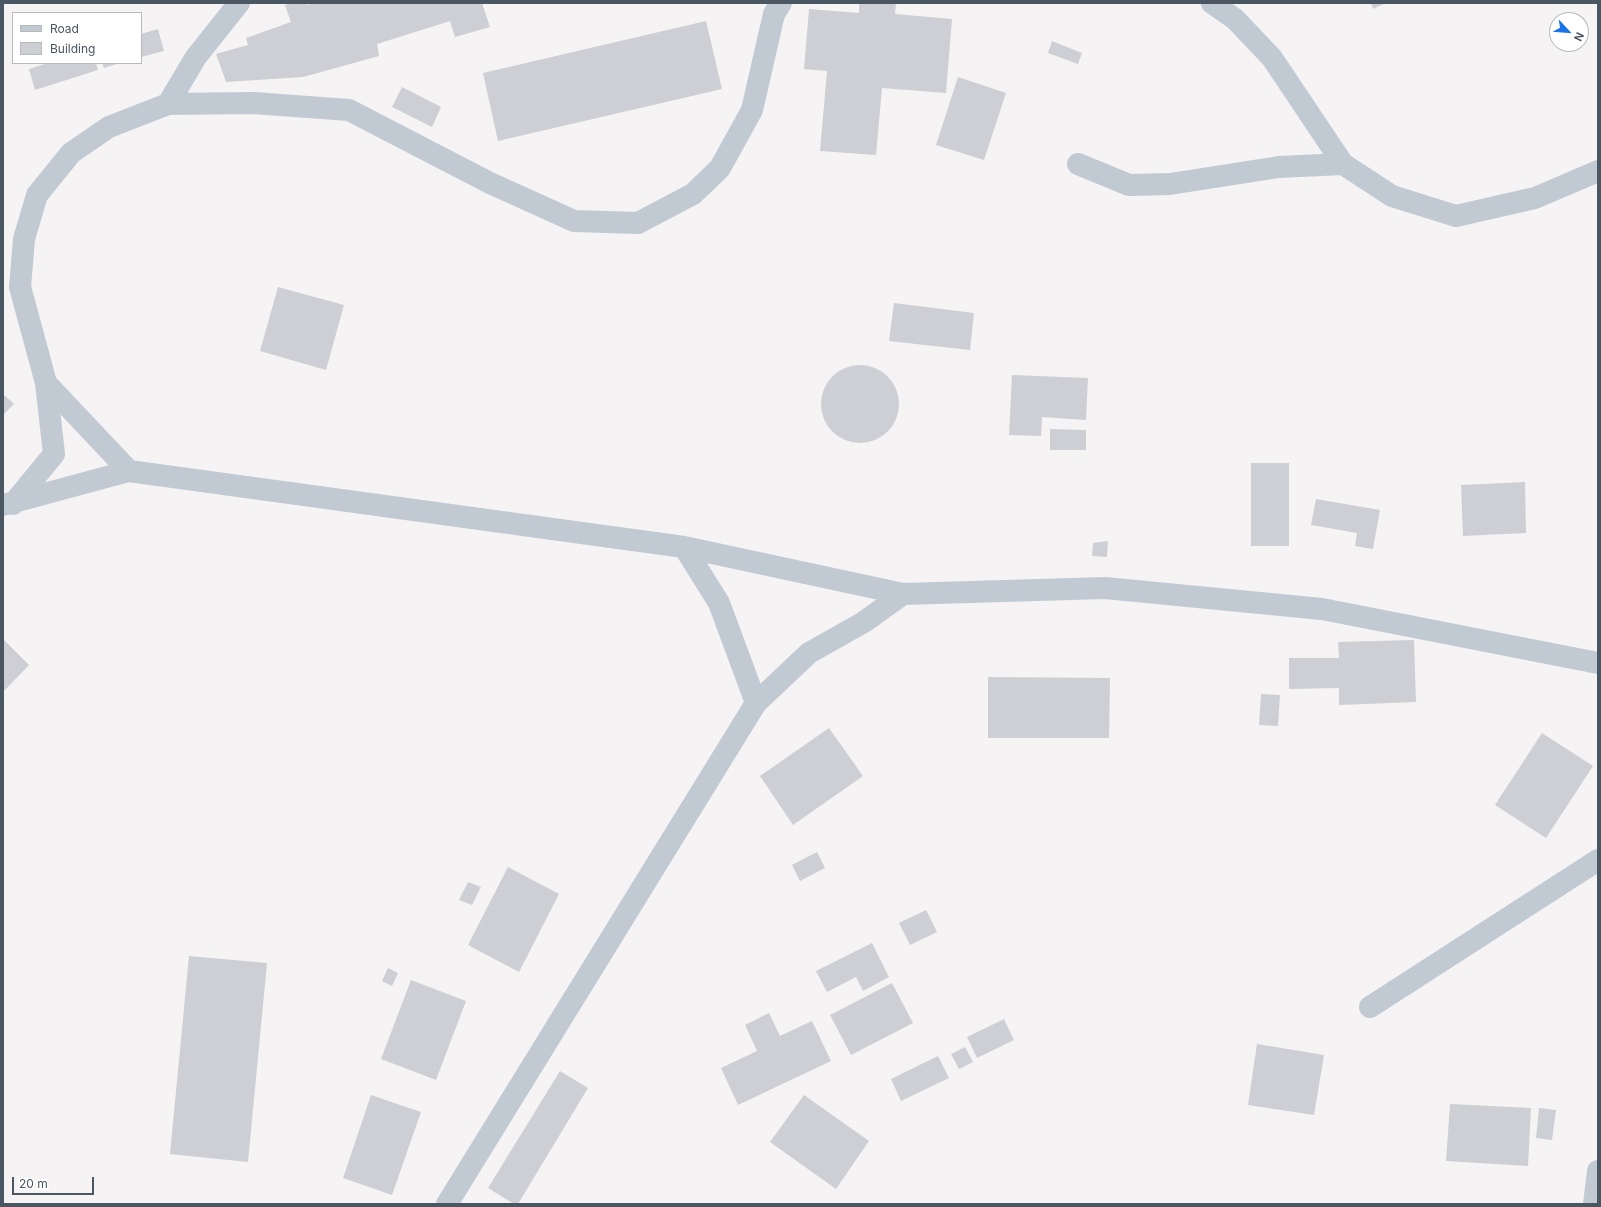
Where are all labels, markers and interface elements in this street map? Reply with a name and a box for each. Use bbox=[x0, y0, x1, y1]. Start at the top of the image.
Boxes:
legend bbox=[12, 12, 142, 64]
north arrow bbox=[1549, 12, 1589, 52]
text: Road bbox=[50, 21, 79, 36]
text: N bbox=[1571, 30, 1587, 44]
text: Building bbox=[50, 41, 95, 56]
scale bar bbox=[14, 1169, 96, 1195]
text: 20 m bbox=[19, 1176, 48, 1191]

